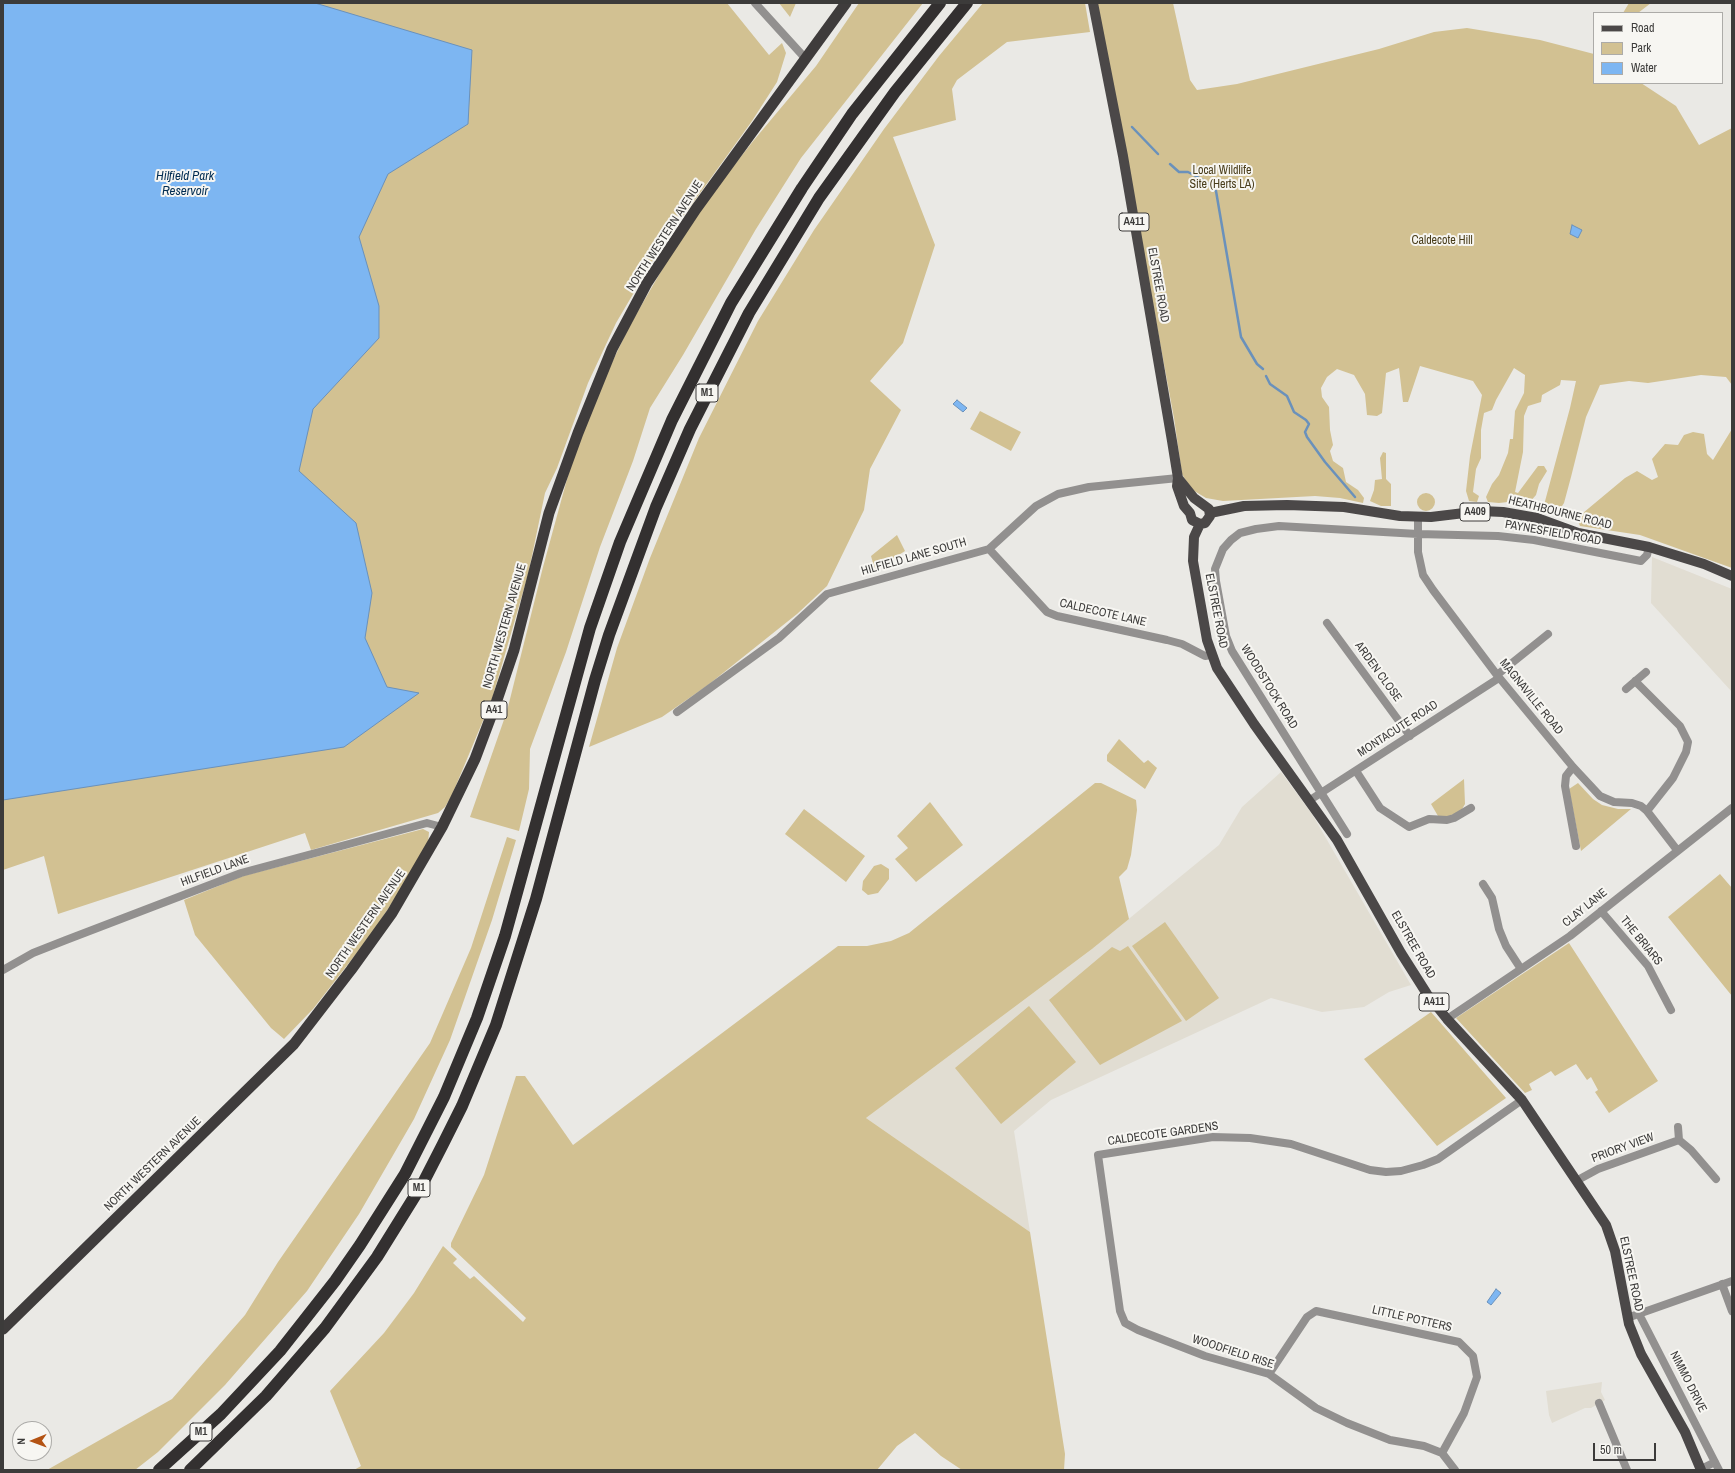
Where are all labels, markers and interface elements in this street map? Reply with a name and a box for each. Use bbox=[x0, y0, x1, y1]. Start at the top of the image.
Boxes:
legend bbox=[1593, 12, 1723, 84]
text: Road bbox=[1631, 20, 1655, 36]
text: Park bbox=[1631, 40, 1651, 56]
text: Water bbox=[1631, 60, 1657, 76]
park label: Local Wildlife Site (Herts LA) bbox=[1189, 164, 1255, 192]
water label: Hilfield Park Reservoir bbox=[156, 169, 214, 200]
street label: NORTH WESTERN AVENUE bbox=[624, 178, 706, 294]
road number: A411 bbox=[1119, 213, 1149, 231]
park label: Caldecote Hill bbox=[1411, 234, 1473, 248]
street label: ELSTREE ROAD bbox=[1144, 246, 1172, 324]
road number: M1 bbox=[696, 384, 718, 402]
street label: HEATHBOURNE ROAD bbox=[1507, 493, 1613, 533]
road number: A409 bbox=[1460, 503, 1490, 521]
street label: PAYNESFIELD ROAD bbox=[1504, 517, 1602, 549]
street label: HILFIELD LANE SOUTH bbox=[860, 535, 968, 579]
street label: NORTH WESTERN AVENUE bbox=[480, 562, 530, 690]
street label: ELSTREE ROAD bbox=[1202, 572, 1230, 650]
street label: CALDECOTE LANE bbox=[1058, 596, 1148, 630]
street label: ARDEN CLOSE bbox=[1351, 639, 1405, 705]
street label: WOODSTOCK ROAD bbox=[1237, 642, 1301, 732]
street label: MAGNAVILLE ROAD bbox=[1496, 656, 1566, 738]
street label: MONTACUTE ROAD bbox=[1355, 698, 1441, 760]
road number: A41 bbox=[481, 701, 507, 719]
street label: HILFIELD LANE bbox=[179, 852, 251, 890]
street label: NORTH WESTERN AVENUE bbox=[323, 867, 409, 981]
street label: CLAY LANE bbox=[1560, 886, 1610, 930]
street label: ELSTREE ROAD bbox=[1388, 908, 1438, 982]
street label: THE BRIARS bbox=[1617, 914, 1665, 968]
road number: A411 bbox=[1419, 993, 1449, 1011]
street label: NORTH WESTERN AVENUE bbox=[102, 1114, 204, 1214]
street label: CALDECOTE GARDENS bbox=[1107, 1119, 1219, 1149]
street label: PRIORY VIEW bbox=[1590, 1130, 1656, 1166]
road number: M1 bbox=[408, 1179, 430, 1197]
street label: ELSTREE ROAD bbox=[1616, 1235, 1646, 1313]
street label: LITTLE POTTERS bbox=[1371, 1303, 1453, 1335]
street label: WOODFIELD RISE bbox=[1190, 1332, 1276, 1372]
street label: NIMMO DRIVE bbox=[1666, 1349, 1710, 1415]
north arrow bbox=[12, 1421, 52, 1461]
road number: M1 bbox=[190, 1423, 212, 1441]
scale bar bbox=[1595, 1435, 1658, 1461]
text: N bbox=[14, 1438, 28, 1445]
text: 50 m bbox=[1600, 1442, 1622, 1458]

